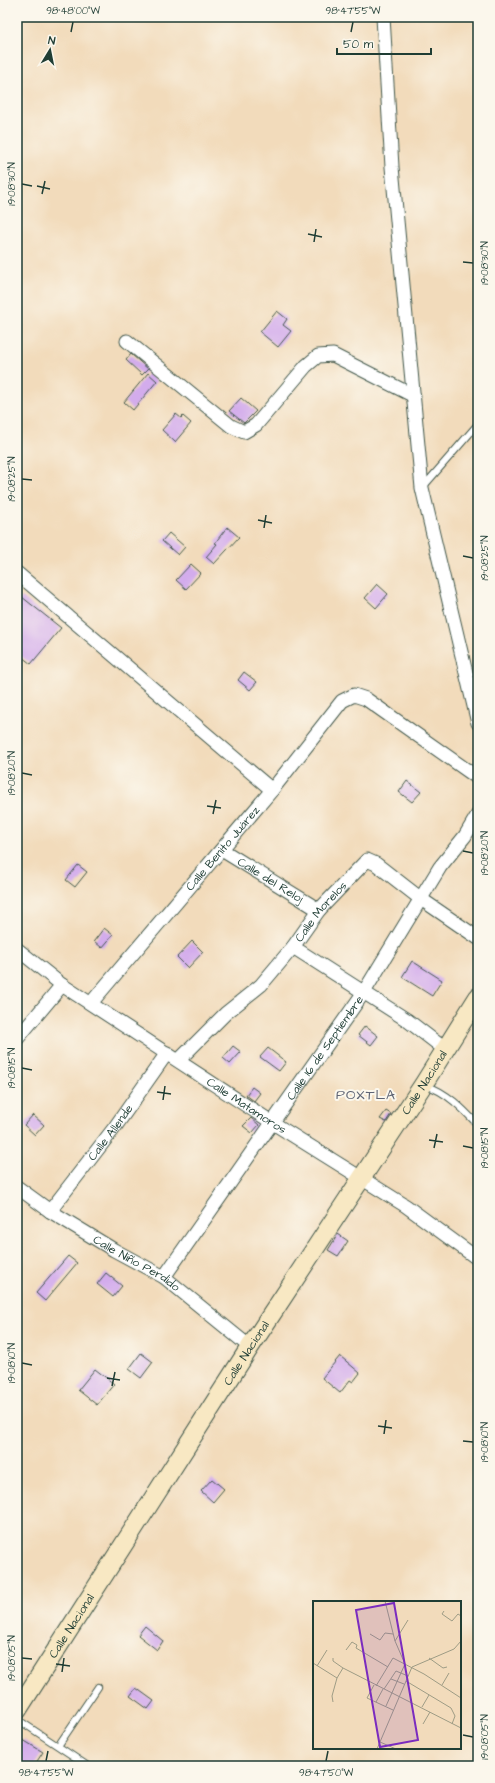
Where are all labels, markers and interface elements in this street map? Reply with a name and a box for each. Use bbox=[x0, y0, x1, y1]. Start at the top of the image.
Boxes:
text: 98°48'00"W bbox=[46, 4, 100, 18]
text: 98°47'55"W bbox=[326, 4, 381, 18]
north arrow bbox=[30, 30, 70, 70]
scale bar bbox=[337, 30, 431, 56]
text: N bbox=[47, 33, 56, 49]
text: 50 m bbox=[343, 36, 374, 53]
text: 19°08'30"N bbox=[5, 162, 19, 206]
text: 19°08'30"N bbox=[478, 241, 492, 285]
text: 19°08'25"N bbox=[5, 456, 19, 502]
text: 19°08'25"N bbox=[478, 535, 492, 581]
text: 19°08'20"N bbox=[5, 751, 19, 795]
street label: Calle Benito Juárez bbox=[182, 802, 264, 895]
text: 19°08'20"N bbox=[478, 831, 492, 875]
street label: Calle del Reloj bbox=[234, 853, 307, 908]
street label: Calle Morelos bbox=[291, 878, 351, 946]
street label: Calle 16 de Septiembre bbox=[283, 992, 368, 1104]
street label: Calle Nacional bbox=[398, 1047, 452, 1118]
text: 19°08'15"N bbox=[5, 1048, 19, 1088]
street label: Calle Matamoros bbox=[203, 1074, 289, 1138]
district label: POXTLA bbox=[336, 1085, 396, 1105]
street label: Calle Allende bbox=[84, 1101, 138, 1164]
text: 19°08'15"N bbox=[478, 1128, 492, 1168]
street label: Calle Niño Perdido bbox=[90, 1231, 184, 1296]
street label: Calle Nacional bbox=[220, 1318, 274, 1389]
text: 19°08'10"N bbox=[5, 1343, 19, 1383]
text: 19°08'10"N bbox=[478, 1422, 492, 1462]
street label: Calle Nacional bbox=[45, 1591, 99, 1662]
inset map bbox=[313, 1601, 461, 1749]
text: 19°08'05"N bbox=[5, 1635, 19, 1681]
text: 19°08'05"N bbox=[478, 1714, 492, 1760]
text: 98°47'55"W bbox=[19, 1766, 74, 1780]
text: 98°47'50"W bbox=[299, 1766, 354, 1780]

